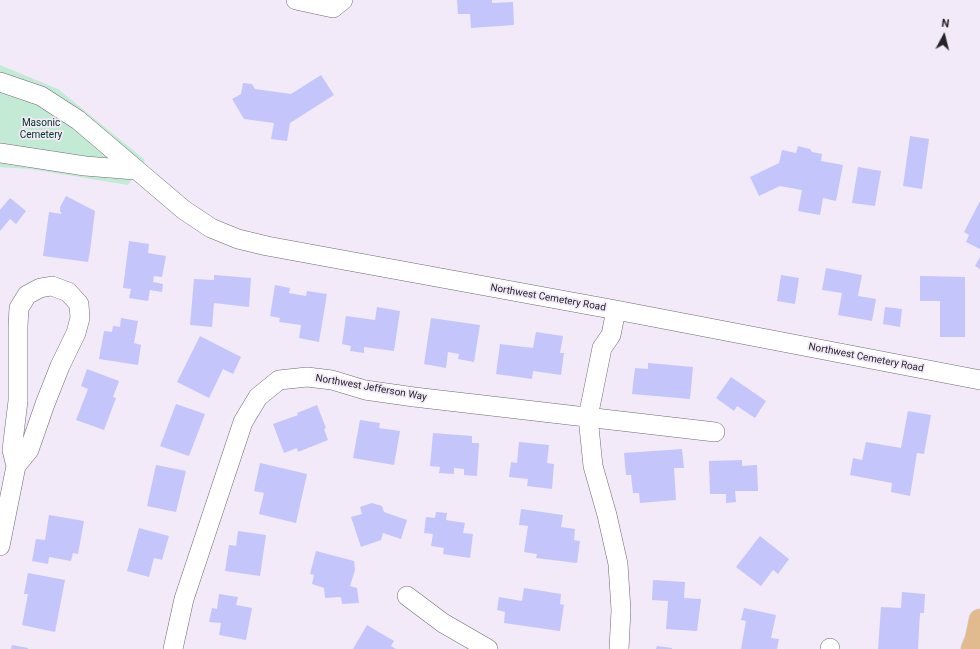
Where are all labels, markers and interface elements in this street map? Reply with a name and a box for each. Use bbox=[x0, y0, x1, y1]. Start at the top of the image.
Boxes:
north arrow bbox=[924, 16, 964, 56]
text: N bbox=[941, 17, 950, 31]
park label: Masonic Cemetery bbox=[20, 117, 62, 140]
street label: Northwest Cemetery Road bbox=[489, 282, 607, 314]
street label: Northwest Cemetery Road bbox=[807, 341, 925, 375]
street label: Northwest Jefferson Way bbox=[314, 372, 428, 404]

